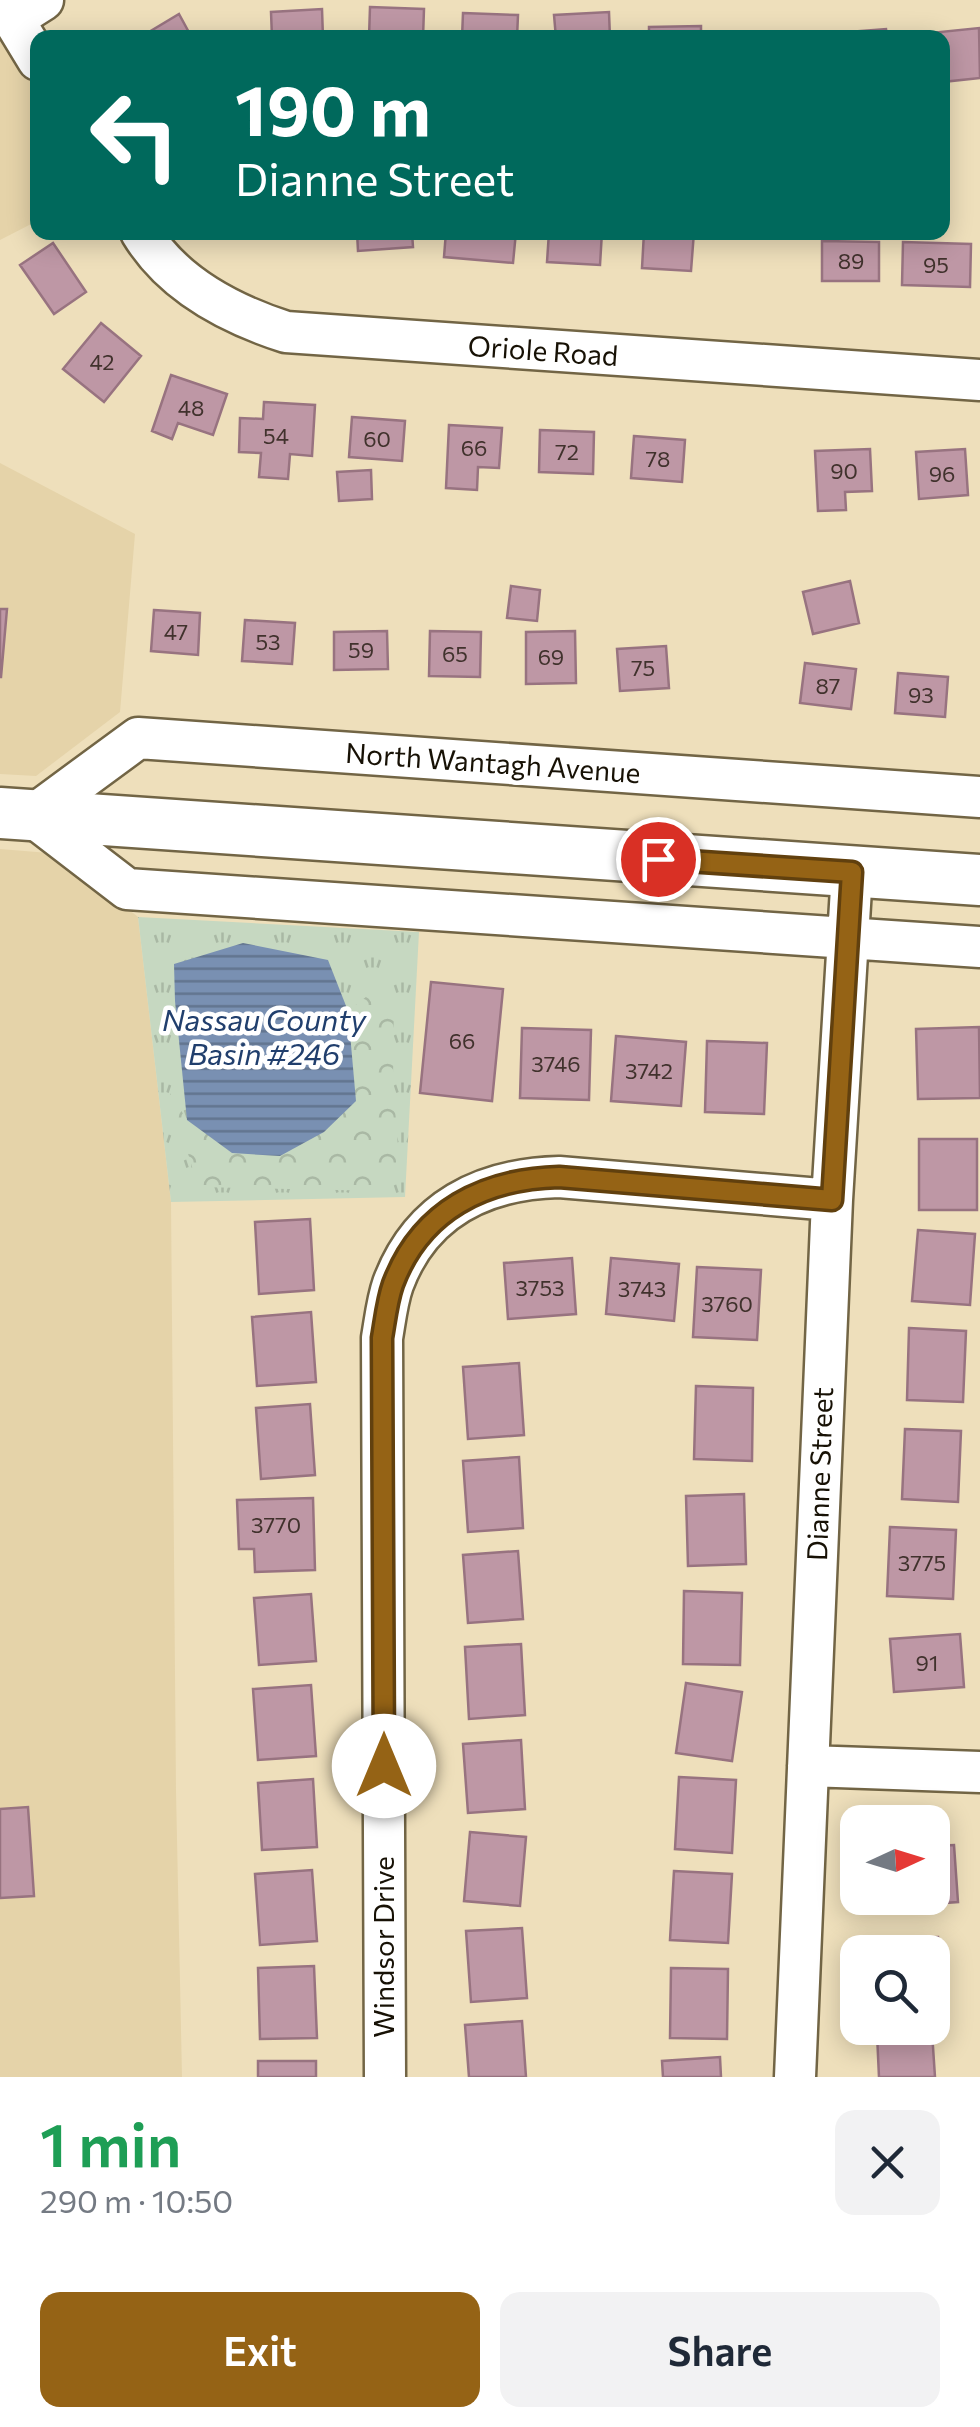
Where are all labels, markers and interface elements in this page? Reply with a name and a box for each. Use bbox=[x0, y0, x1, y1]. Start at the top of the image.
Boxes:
text: 190 m bbox=[235, 65, 431, 150]
icon: left bbox=[70, 70, 200, 200]
text: Dianne Street bbox=[235, 150, 514, 205]
house number: 89 bbox=[838, 247, 864, 274]
house number: 95 bbox=[923, 251, 949, 278]
street label: Oriole Road bbox=[467, 328, 619, 372]
house number: 42 bbox=[89, 348, 115, 375]
house number: 48 bbox=[178, 394, 204, 421]
house number: 54 bbox=[263, 422, 289, 449]
house number: 60 bbox=[363, 425, 391, 452]
house number: 66 bbox=[461, 434, 487, 461]
house number: 72 bbox=[555, 438, 579, 465]
house number: 78 bbox=[646, 445, 670, 472]
house number: 90 bbox=[830, 457, 858, 484]
house number: 96 bbox=[929, 460, 955, 487]
house number: 47 bbox=[164, 618, 188, 645]
house number: 53 bbox=[255, 628, 281, 655]
house number: 59 bbox=[348, 636, 374, 663]
house number: 65 bbox=[442, 640, 468, 667]
house number: 69 bbox=[538, 643, 564, 670]
house number: 75 bbox=[631, 654, 655, 681]
house number: 87 bbox=[816, 672, 840, 699]
house number: 93 bbox=[908, 681, 934, 708]
street label: North Wantagh Avenue bbox=[344, 735, 642, 789]
pin bbox=[616, 817, 701, 902]
icon: arrive bbox=[631, 832, 686, 887]
water label: Nassau County Basin #246 bbox=[162, 1000, 367, 1071]
house number: 66 bbox=[449, 1027, 475, 1054]
house number: 3746 bbox=[531, 1050, 581, 1077]
house number: 3742 bbox=[625, 1057, 673, 1084]
house number: 3753 bbox=[515, 1274, 565, 1301]
house number: 3743 bbox=[618, 1275, 666, 1302]
house number: 3760 bbox=[701, 1290, 753, 1317]
street label: Dianne Street bbox=[799, 1387, 839, 1561]
house number: 3770 bbox=[251, 1511, 301, 1538]
house number: 3775 bbox=[898, 1549, 946, 1576]
house number: 91 bbox=[916, 1649, 938, 1676]
position arrow bbox=[332, 1714, 436, 1818]
north arrow bbox=[840, 1805, 950, 1915]
map controls bbox=[840, 1805, 950, 2045]
street label: Windsor Drive bbox=[366, 1856, 400, 2038]
button: search bbox=[840, 1935, 950, 2045]
text: 1 min bbox=[40, 2106, 181, 2179]
button: close bbox=[835, 2110, 940, 2215]
text: 290 m · 10:50 bbox=[40, 2180, 233, 2220]
button: Exit bbox=[40, 2292, 480, 2407]
button: Share bbox=[500, 2292, 940, 2407]

